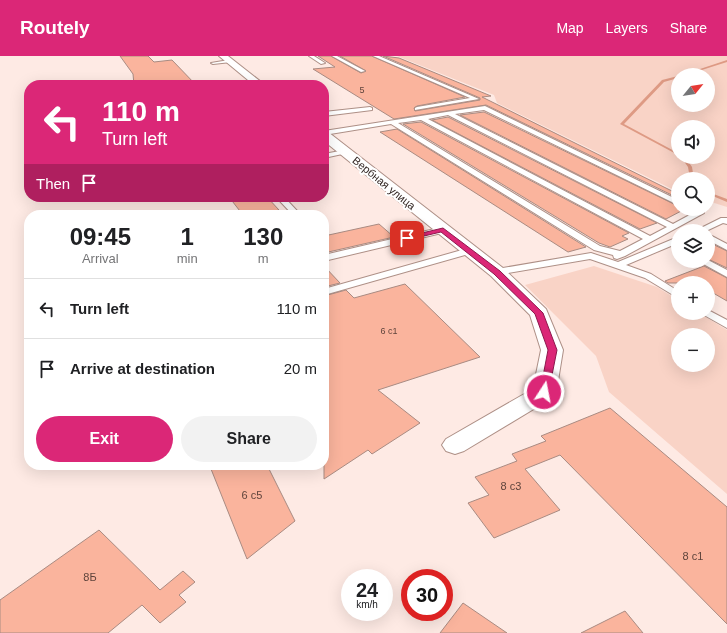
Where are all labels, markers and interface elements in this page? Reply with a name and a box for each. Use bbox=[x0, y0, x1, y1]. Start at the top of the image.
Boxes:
text: Routely bbox=[20, 17, 90, 38]
text: Map bbox=[556, 20, 584, 36]
text: Layers bbox=[606, 20, 648, 36]
text: Share bbox=[670, 20, 707, 36]
north arrow bbox=[671, 68, 715, 112]
map controls bbox=[671, 68, 715, 372]
house number: 5 bbox=[359, 85, 365, 95]
icon: left bbox=[36, 96, 88, 148]
text: 110 m bbox=[102, 96, 180, 127]
button: sound bbox=[671, 120, 715, 164]
text: Turn left bbox=[102, 129, 167, 149]
street label: Вербная улица bbox=[350, 154, 419, 213]
icon: arrive bbox=[78, 172, 100, 194]
button: search bbox=[671, 172, 715, 216]
text: Then bbox=[36, 175, 70, 192]
pin bbox=[390, 221, 424, 255]
text: 09:45 bbox=[70, 223, 131, 250]
text: 1 bbox=[180, 223, 194, 250]
text: 130 bbox=[243, 223, 283, 250]
button: layers bbox=[671, 224, 715, 268]
icon: arrive bbox=[396, 227, 418, 249]
text: Arrival bbox=[82, 251, 119, 266]
text: min bbox=[177, 251, 198, 266]
text: m bbox=[258, 251, 269, 266]
button: + bbox=[671, 276, 715, 320]
icon: left bbox=[36, 298, 58, 320]
text: Turn left bbox=[70, 300, 129, 317]
text: 110 m bbox=[276, 300, 317, 317]
house number: 6 с1 bbox=[380, 326, 398, 336]
button: − bbox=[671, 328, 715, 372]
icon: arrive bbox=[36, 358, 58, 380]
text: Arrive at destination bbox=[70, 360, 215, 377]
text: 20 m bbox=[284, 360, 317, 377]
position arrow bbox=[523, 371, 565, 413]
button: Exit bbox=[36, 416, 173, 462]
button: Share bbox=[181, 416, 317, 462]
house number: 8 с3 bbox=[501, 480, 521, 492]
house number: 6 с5 bbox=[242, 489, 262, 501]
house number: 8 с1 bbox=[683, 550, 703, 562]
speed limit sign: 30 bbox=[401, 569, 453, 621]
house number: 8Б bbox=[83, 571, 97, 583]
text: 24 bbox=[356, 579, 378, 601]
text: km/h bbox=[356, 599, 378, 610]

